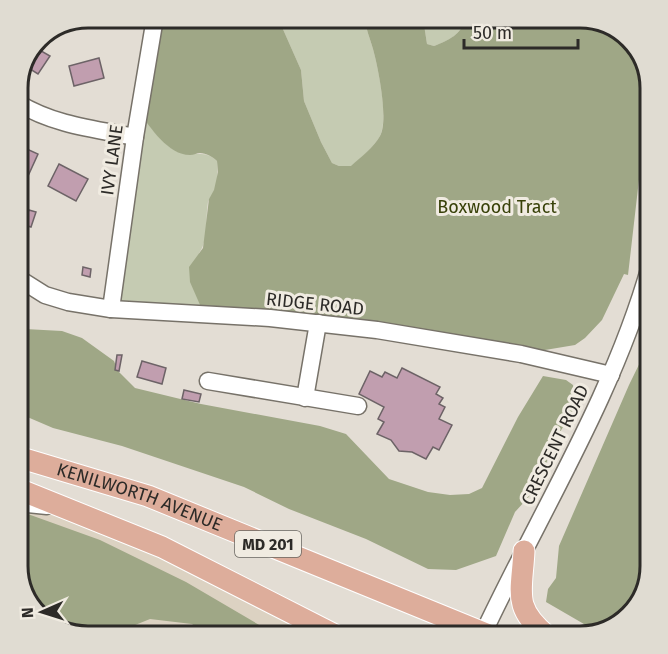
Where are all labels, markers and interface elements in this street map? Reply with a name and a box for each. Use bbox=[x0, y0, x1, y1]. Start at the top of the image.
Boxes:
scale bar bbox=[464, 12, 578, 50]
text: 50 m bbox=[473, 22, 512, 44]
street label: IVY LANE bbox=[96, 123, 128, 197]
park label: Boxwood Tract bbox=[437, 196, 557, 218]
street label: RIDGE ROAD bbox=[265, 288, 365, 320]
street label: CRESCENT ROAD bbox=[516, 381, 594, 509]
street label: KENILWORTH AVENUE bbox=[54, 458, 226, 536]
road number: MD 201 bbox=[235, 531, 301, 557]
north arrow bbox=[12, 582, 72, 642]
text: N bbox=[18, 607, 37, 619]

